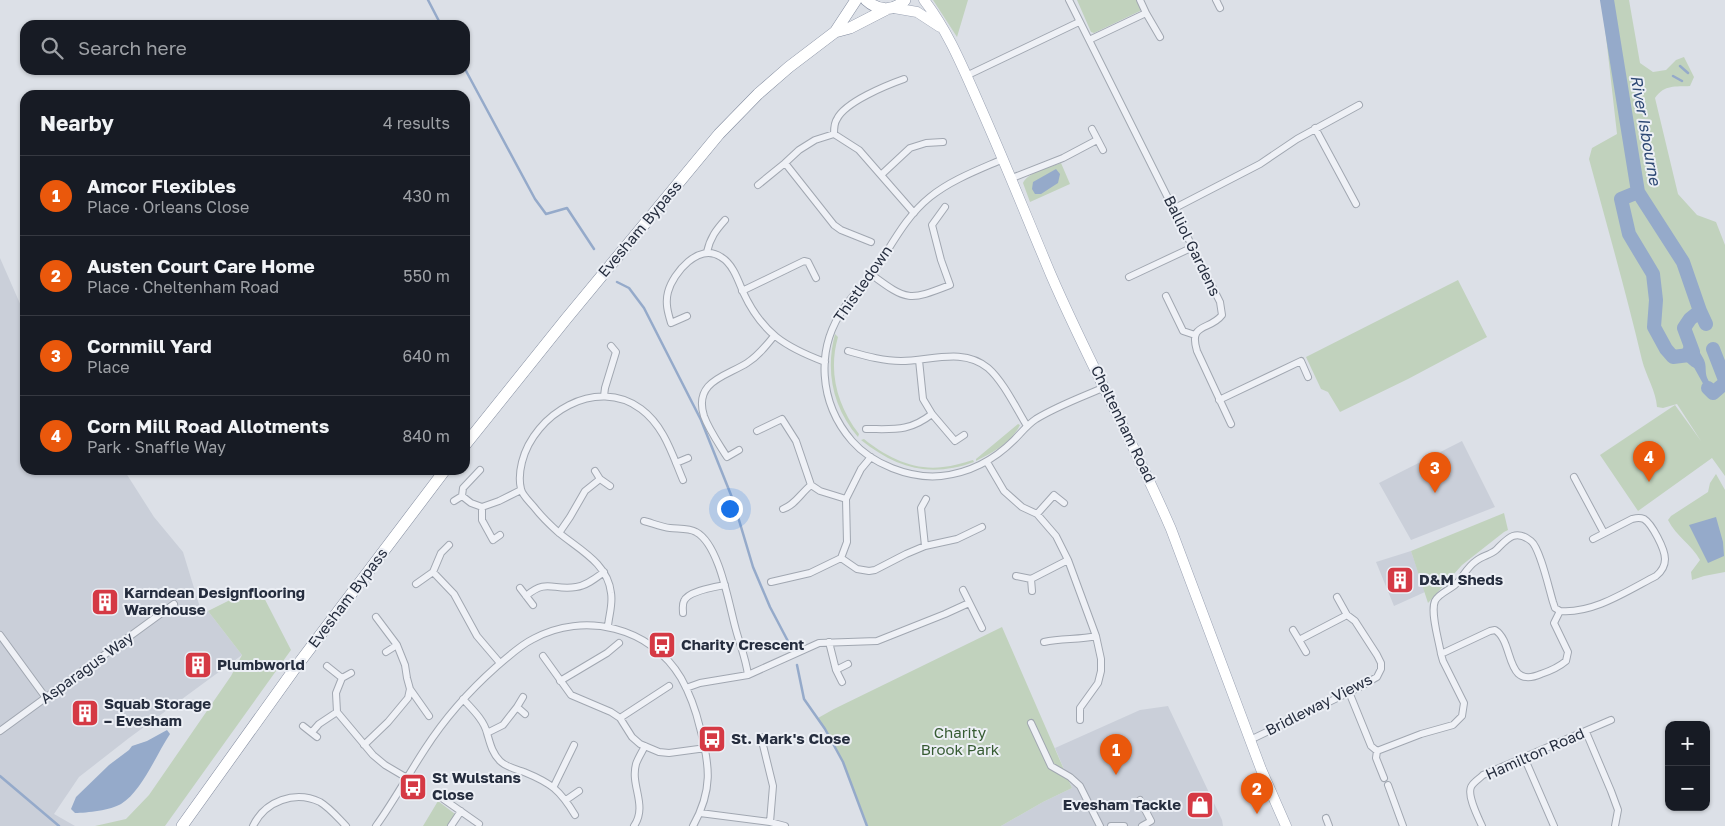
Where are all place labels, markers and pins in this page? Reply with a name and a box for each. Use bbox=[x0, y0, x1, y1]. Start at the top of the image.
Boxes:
pin: 4 bbox=[1633, 441, 1665, 482]
pin: 3 bbox=[1419, 452, 1451, 493]
building icon: D&M Sheds bbox=[1385, 565, 1415, 595]
place label: D&M Sheds bbox=[1419, 570, 1503, 588]
place label: Karndean Designflooring Warehouse bbox=[124, 583, 305, 618]
building icon: Karndean Designflooring Warehouse bbox=[90, 587, 120, 617]
bus stop icon: Charity Crescent bbox=[647, 630, 677, 660]
place label: Charity Crescent bbox=[681, 635, 804, 653]
building icon: Plumbworld bbox=[183, 650, 213, 680]
place label: Plumbworld bbox=[217, 655, 305, 673]
place label: Squab Storage – Evesham bbox=[104, 694, 211, 729]
building icon: Squab Storage – Evesham bbox=[70, 698, 100, 728]
bus stop icon: St. Mark's Close bbox=[697, 724, 727, 754]
place label: St. Mark's Close bbox=[731, 729, 850, 747]
pin: 1 bbox=[1100, 734, 1132, 775]
place label: St Wulstans Close bbox=[432, 768, 521, 803]
bus stop icon: St Wulstans Close bbox=[398, 772, 428, 802]
pin: 2 bbox=[1241, 773, 1273, 814]
shop icon: Evesham Tackle bbox=[1185, 790, 1215, 820]
place label: Evesham Tackle bbox=[1063, 795, 1181, 813]

